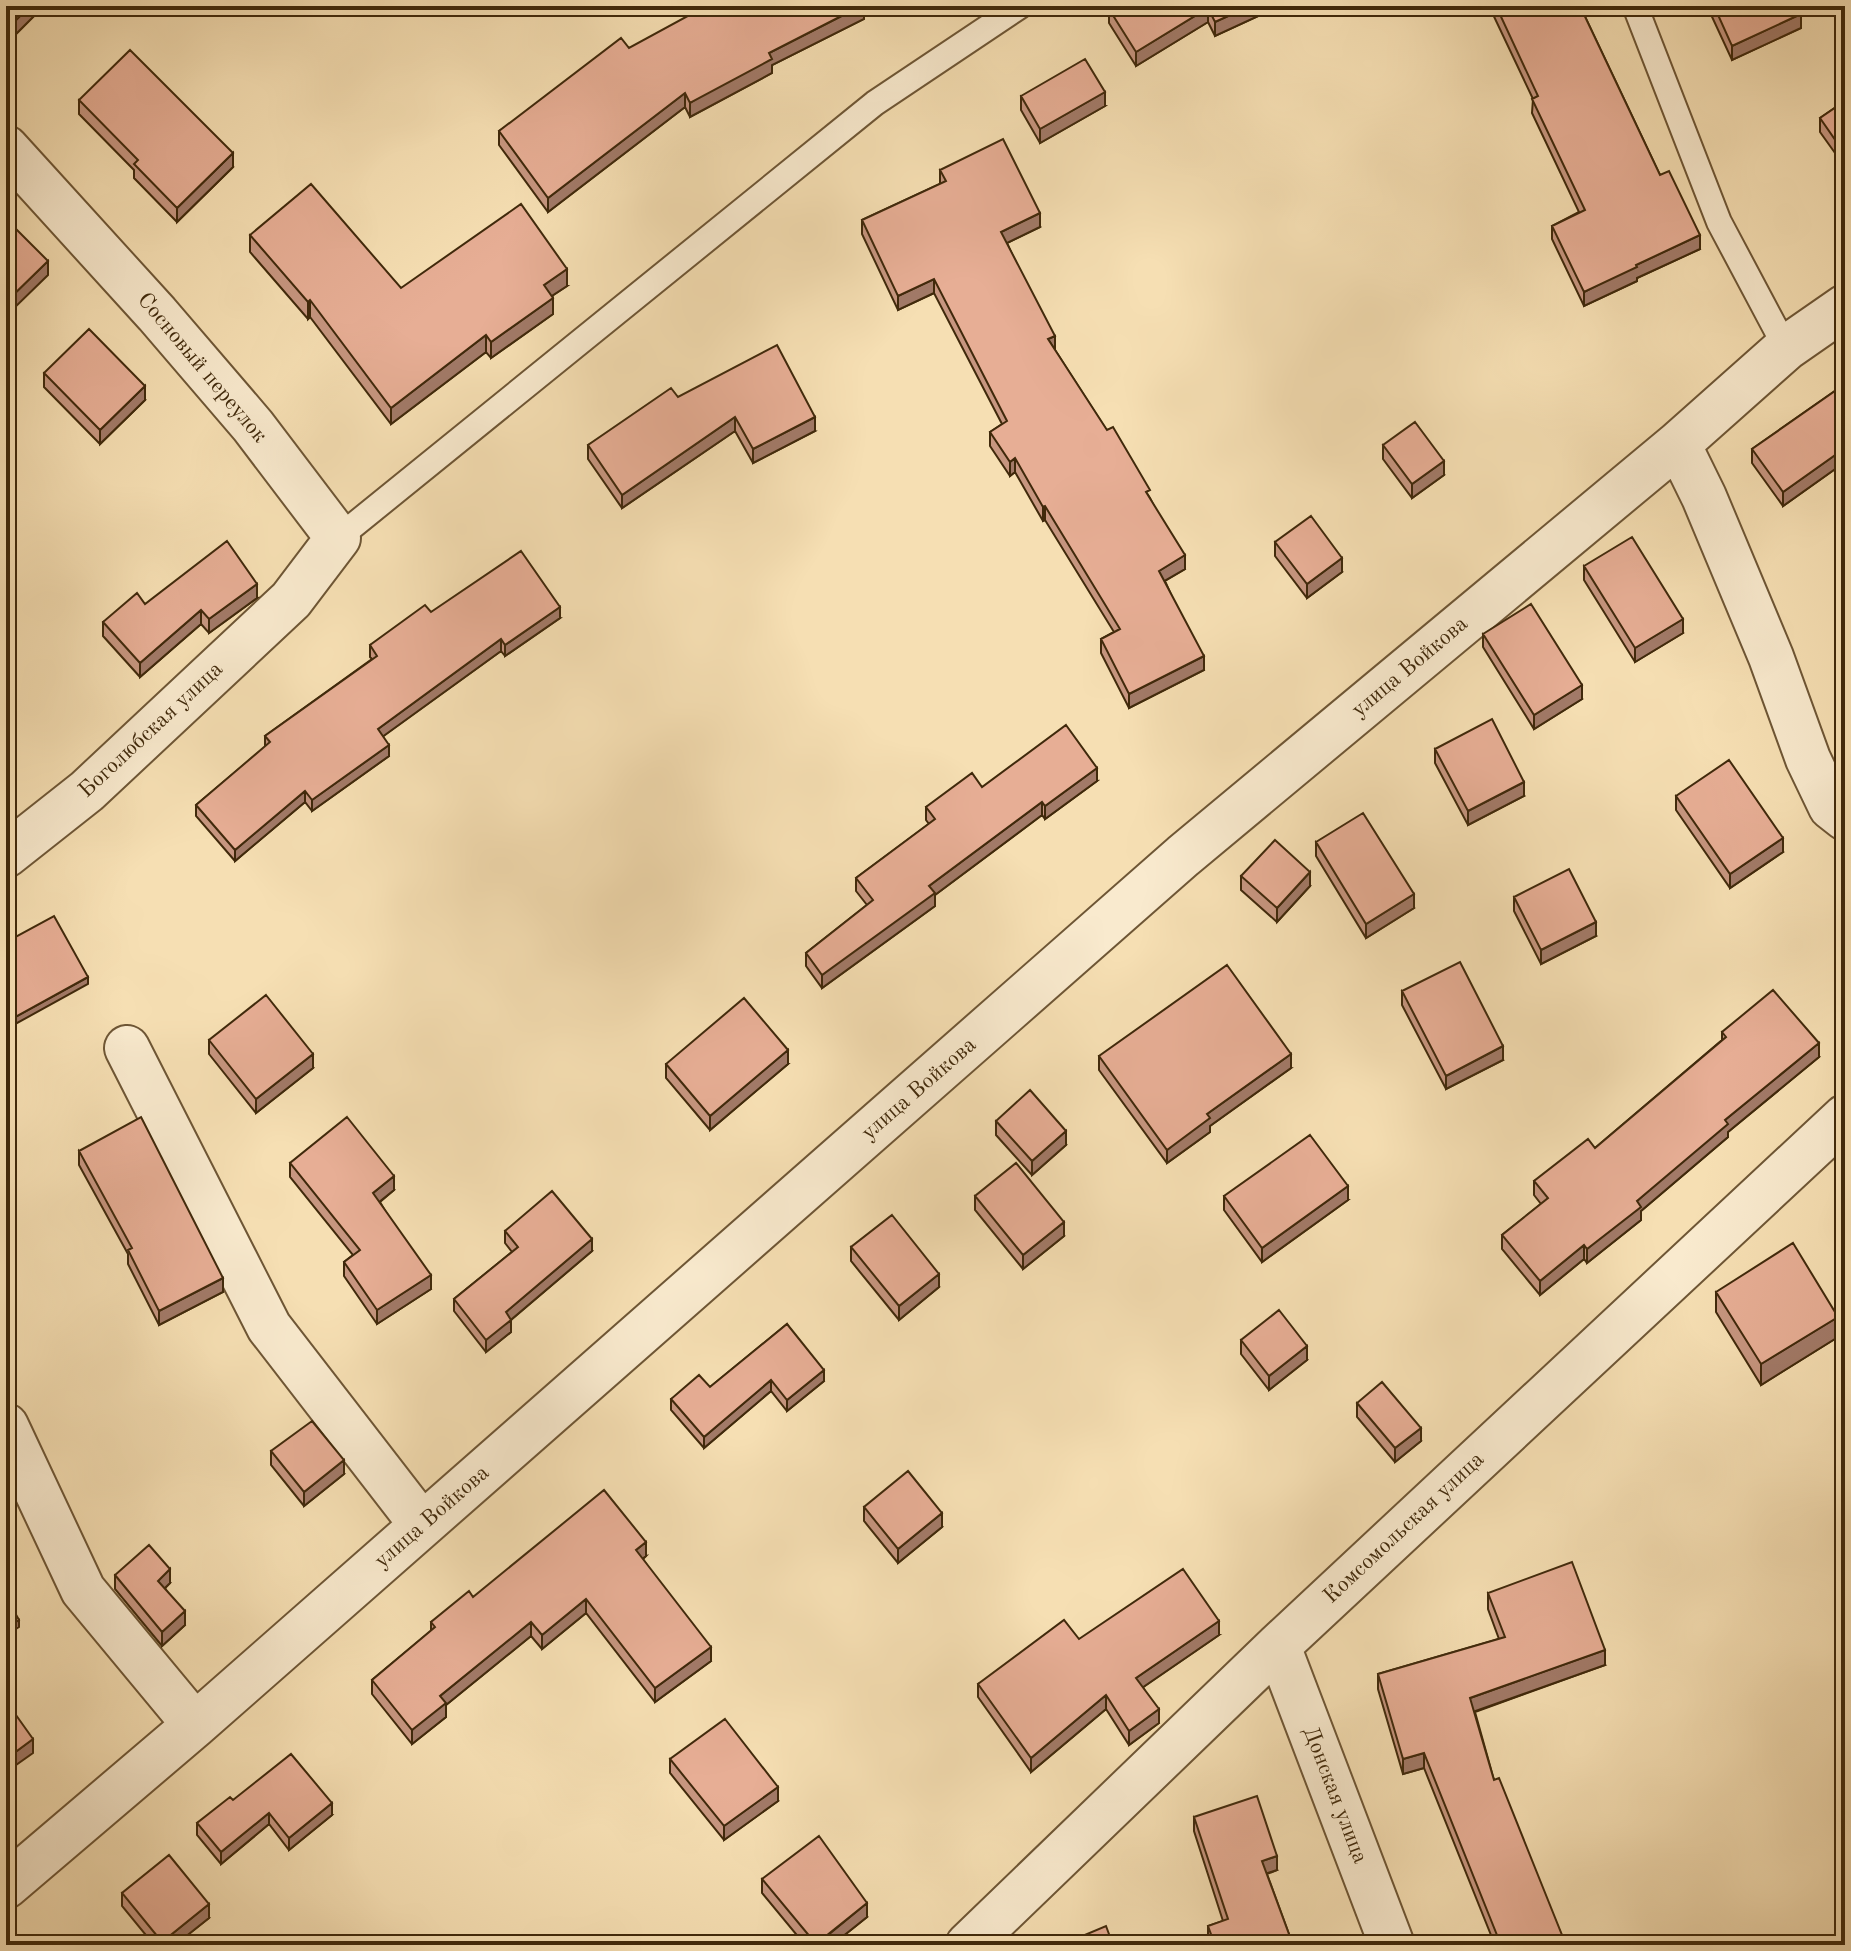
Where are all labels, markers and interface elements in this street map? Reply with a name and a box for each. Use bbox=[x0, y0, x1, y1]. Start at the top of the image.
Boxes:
street label: Сосновый переулок bbox=[133, 289, 271, 447]
street label: улица Войкова bbox=[1348, 612, 1472, 722]
street label: Боголюбская улица bbox=[75, 658, 227, 802]
street label: улица Войкова bbox=[858, 1033, 981, 1144]
street label: Комсомольская улица bbox=[1320, 1448, 1489, 1608]
street label: улица Войкова bbox=[371, 1461, 494, 1572]
street label: Донская улица bbox=[1299, 1724, 1371, 1867]

